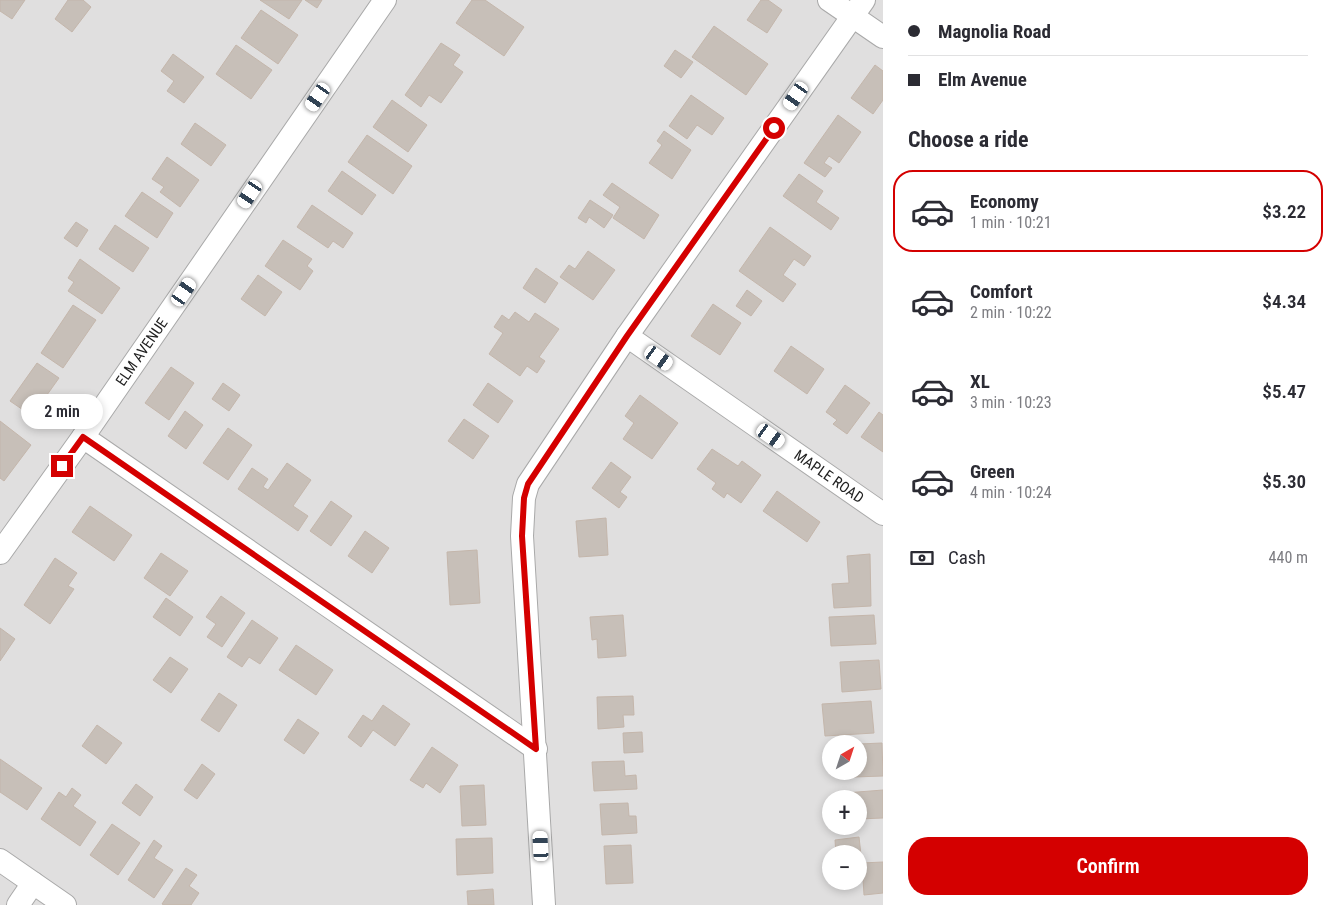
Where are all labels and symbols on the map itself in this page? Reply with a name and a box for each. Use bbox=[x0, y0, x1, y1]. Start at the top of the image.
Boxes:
car bbox=[781, 79, 810, 113]
car bbox=[303, 80, 332, 114]
route start bbox=[763, 117, 785, 139]
car bbox=[235, 177, 264, 211]
car bbox=[169, 275, 198, 309]
street label: ELM AVENUE bbox=[112, 315, 171, 389]
car bbox=[642, 343, 675, 373]
callout: 2 min bbox=[21, 394, 103, 428]
car bbox=[754, 421, 787, 451]
street label: MAPLE ROAD bbox=[791, 446, 867, 507]
route end bbox=[51, 455, 73, 477]
north arrow bbox=[822, 735, 868, 780]
car bbox=[532, 831, 549, 861]

